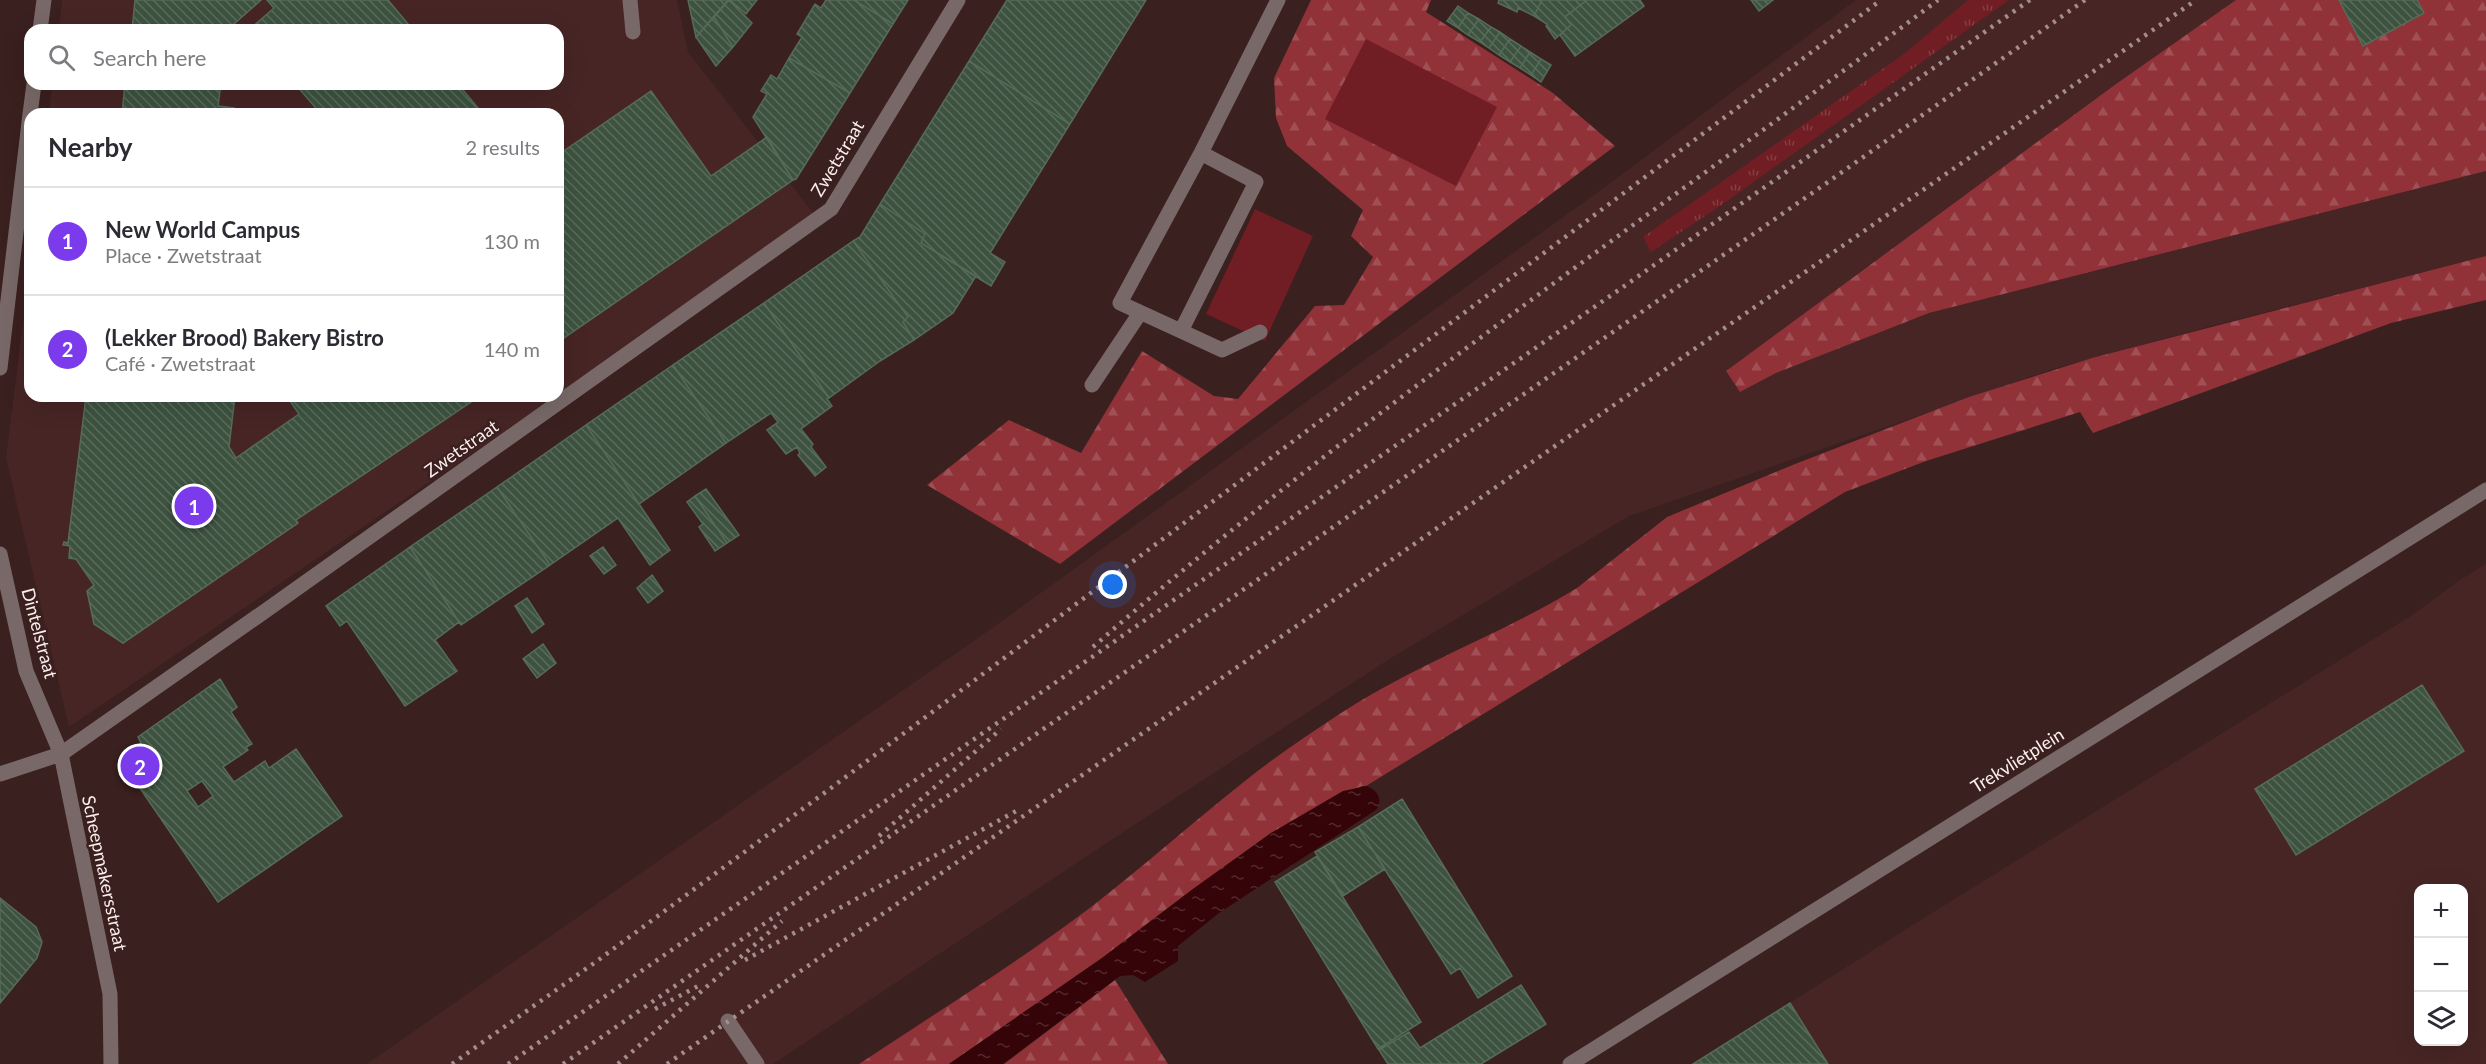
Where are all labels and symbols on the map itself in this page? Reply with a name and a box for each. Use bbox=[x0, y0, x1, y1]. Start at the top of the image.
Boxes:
street label: Zwetstraat bbox=[806, 115, 869, 200]
street label: Zwetstraat bbox=[420, 414, 503, 481]
pin: 1 bbox=[174, 484, 214, 528]
your location bbox=[1098, 570, 1127, 599]
street label: Dintelstraat bbox=[17, 585, 63, 681]
street label: Trekvlietplein bbox=[1966, 723, 2068, 797]
pin: 2 bbox=[120, 744, 160, 789]
street label: Scheepmakersstraat bbox=[78, 793, 132, 953]

